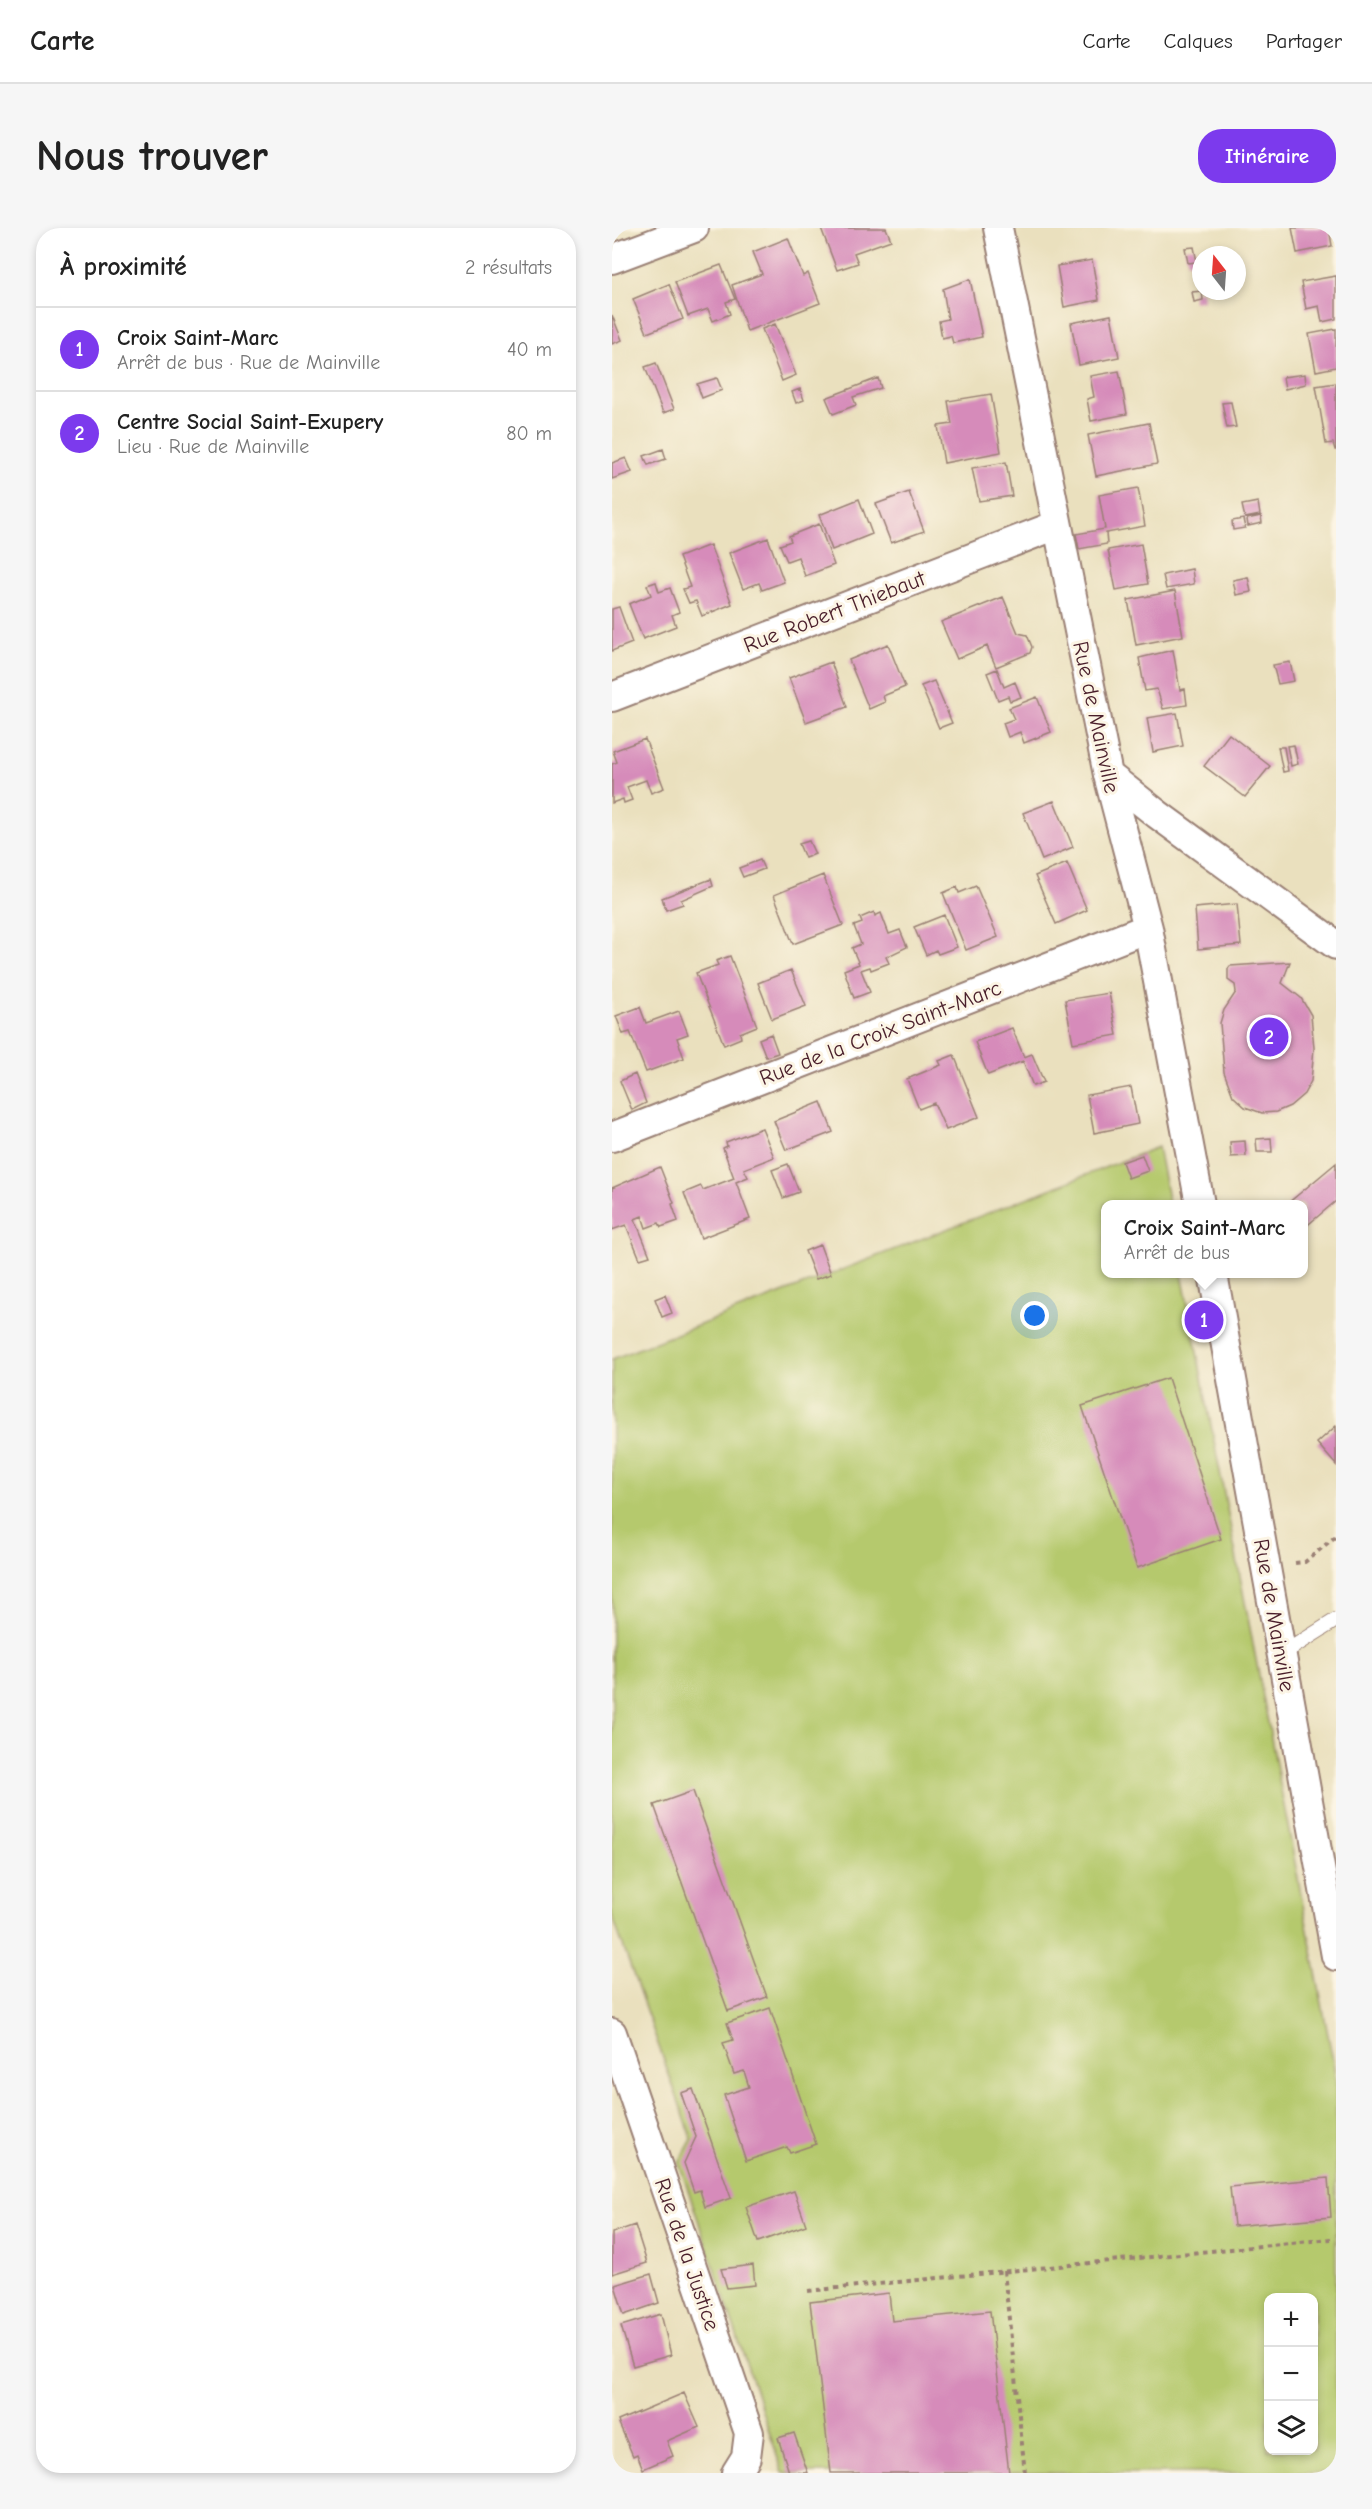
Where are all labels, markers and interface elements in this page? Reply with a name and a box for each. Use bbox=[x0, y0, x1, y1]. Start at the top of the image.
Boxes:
text: Carte bbox=[30, 25, 95, 57]
text: Carte bbox=[1083, 29, 1131, 53]
text: Calques bbox=[1164, 29, 1233, 53]
text: Partager bbox=[1266, 29, 1342, 53]
button: Itinéraire bbox=[1198, 129, 1336, 183]
text: Nous trouver bbox=[36, 132, 268, 181]
north arrow bbox=[1192, 246, 1246, 300]
text: À proximité bbox=[60, 252, 187, 282]
text: 2 résultats bbox=[465, 256, 552, 279]
text: Croix Saint-Marc bbox=[117, 325, 278, 351]
text: 1 bbox=[76, 338, 83, 361]
text: 40 m bbox=[507, 338, 552, 361]
text: Arrêt de bus · Rue de Mainville bbox=[117, 351, 380, 374]
text: Centre Social Saint-Exupery bbox=[117, 409, 383, 435]
text: 2 bbox=[75, 422, 84, 445]
text: 80 m bbox=[506, 422, 552, 445]
text: Lieu · Rue de Mainville bbox=[117, 435, 309, 458]
street label: Rue Robert Thiebaut bbox=[740, 565, 929, 659]
street label: Rue de Mainville bbox=[1067, 639, 1125, 796]
street label: Rue de la Croix Saint-Marc bbox=[756, 975, 1005, 1091]
pin: 2 bbox=[1250, 1014, 1288, 1060]
popup bbox=[1101, 1200, 1308, 1278]
text: Croix Saint-Marc bbox=[1124, 1215, 1285, 1241]
text: Arrêt de bus bbox=[1124, 1241, 1230, 1264]
pin: 1 bbox=[1184, 1298, 1224, 1342]
your location bbox=[1020, 1301, 1049, 1330]
street label: Rue de Mainville bbox=[1248, 1537, 1300, 1694]
street label: Rue de la Justice bbox=[649, 2175, 725, 2334]
map controls bbox=[1264, 2293, 1318, 2455]
button: + bbox=[1264, 2293, 1318, 2347]
button: − bbox=[1264, 2347, 1318, 2401]
button: layers bbox=[1264, 2401, 1318, 2455]

